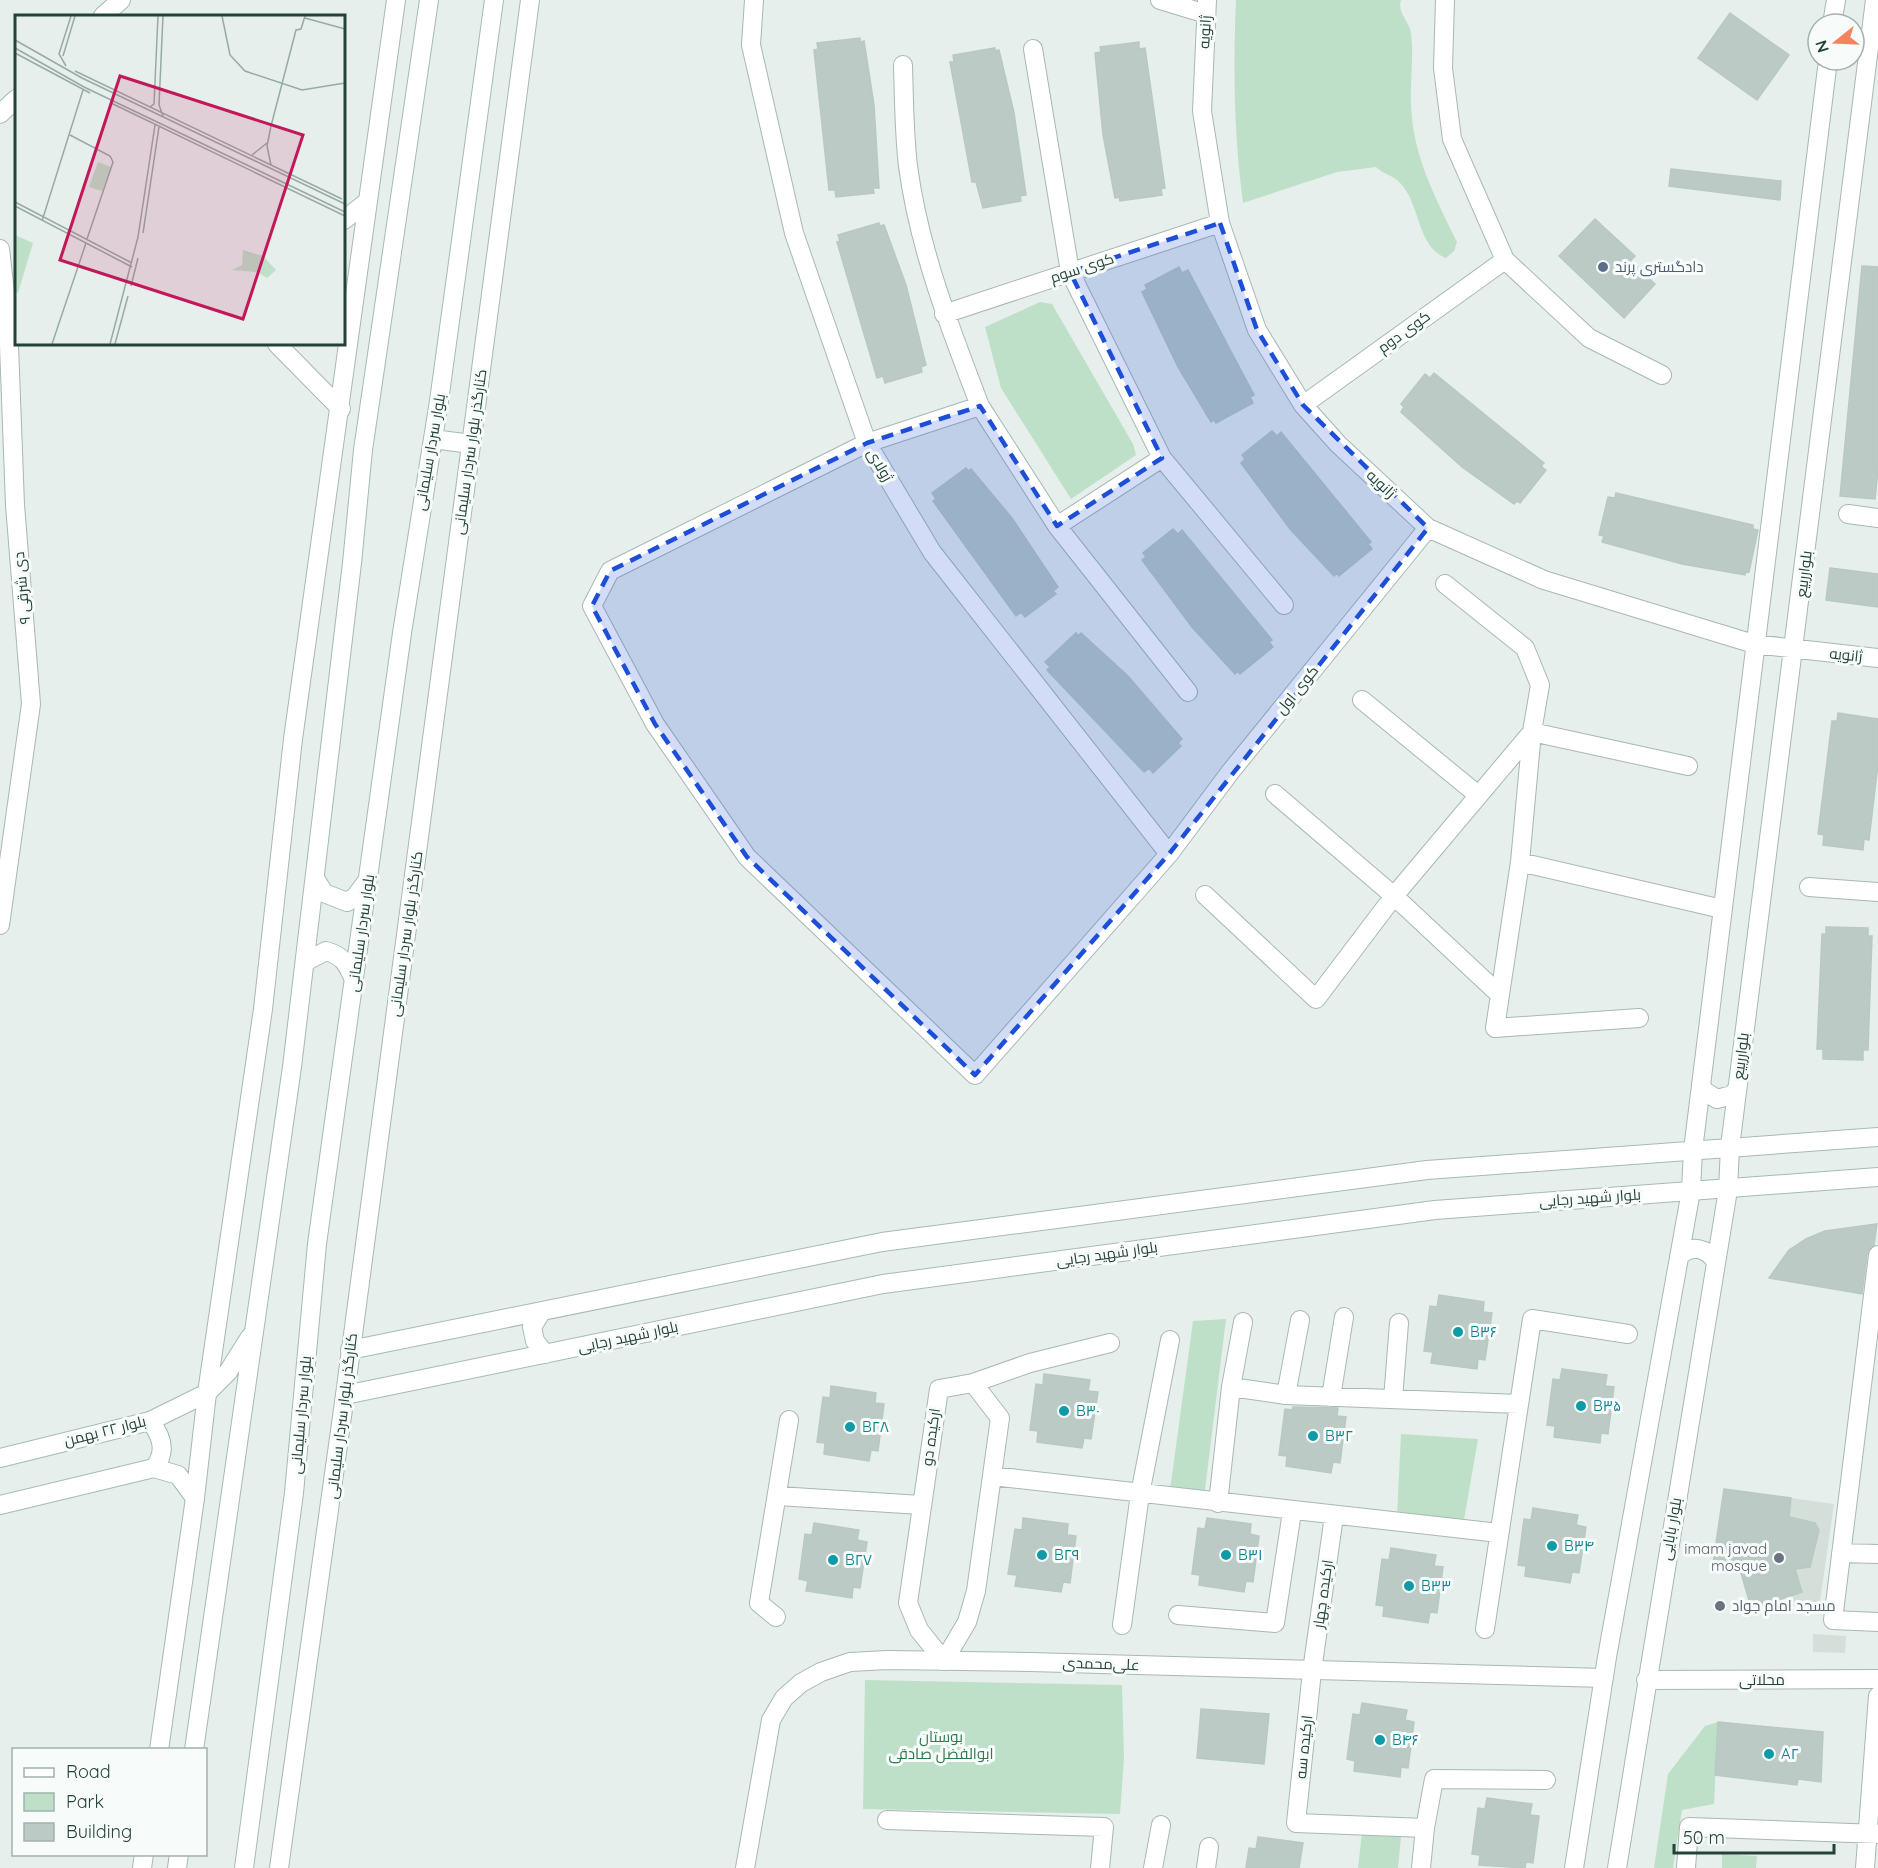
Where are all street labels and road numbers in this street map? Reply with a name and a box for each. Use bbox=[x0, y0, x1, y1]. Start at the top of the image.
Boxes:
street label: ژانویه bbox=[1194, 15, 1215, 49]
street label: کوی سوم bbox=[1048, 248, 1116, 288]
street label: کوی دوم bbox=[1374, 306, 1434, 358]
street label: کنارگذر بلوار سردار سلیمانی bbox=[448, 368, 492, 536]
street label: بلوار سردار سلیمانی bbox=[410, 392, 450, 512]
street label: ژولای bbox=[863, 445, 897, 485]
street label: ژانویه bbox=[1363, 465, 1400, 502]
street label: بلوارربیع bbox=[1791, 549, 1818, 599]
street label: ۹ دی شرقی bbox=[9, 551, 35, 625]
street label: ژانویه bbox=[1828, 643, 1864, 666]
street label: کوی اول bbox=[1271, 661, 1323, 719]
street label: کنارگذر بلوار سردار سلیمانی bbox=[384, 850, 428, 1018]
street label: بلوار سردار سلیمانی bbox=[343, 873, 379, 993]
street label: بلوارربیع bbox=[1728, 1031, 1755, 1081]
street label: بلوار شهید رجایی bbox=[1538, 1184, 1642, 1212]
street label: بلوار شهید رجایی bbox=[1055, 1237, 1159, 1271]
street label: بلوار شهید رجایی bbox=[576, 1317, 680, 1357]
street label: کنارگذر بلوار سردار سلیمانی bbox=[322, 1332, 362, 1500]
street label: بلوار سردار سلیمانی bbox=[286, 1355, 316, 1475]
street label: ارکیده دو bbox=[917, 1407, 944, 1467]
street label: بلوار ۲۲ بهمن bbox=[62, 1411, 148, 1451]
street label: بلوار بابایی bbox=[1656, 1496, 1686, 1562]
street label: ارکیده چهار bbox=[1308, 1558, 1338, 1631]
street label: علی‌محمدی bbox=[1062, 1653, 1140, 1675]
street label: محلاتی bbox=[1739, 1670, 1785, 1690]
street label: ارکیده سه bbox=[1291, 1714, 1316, 1780]

